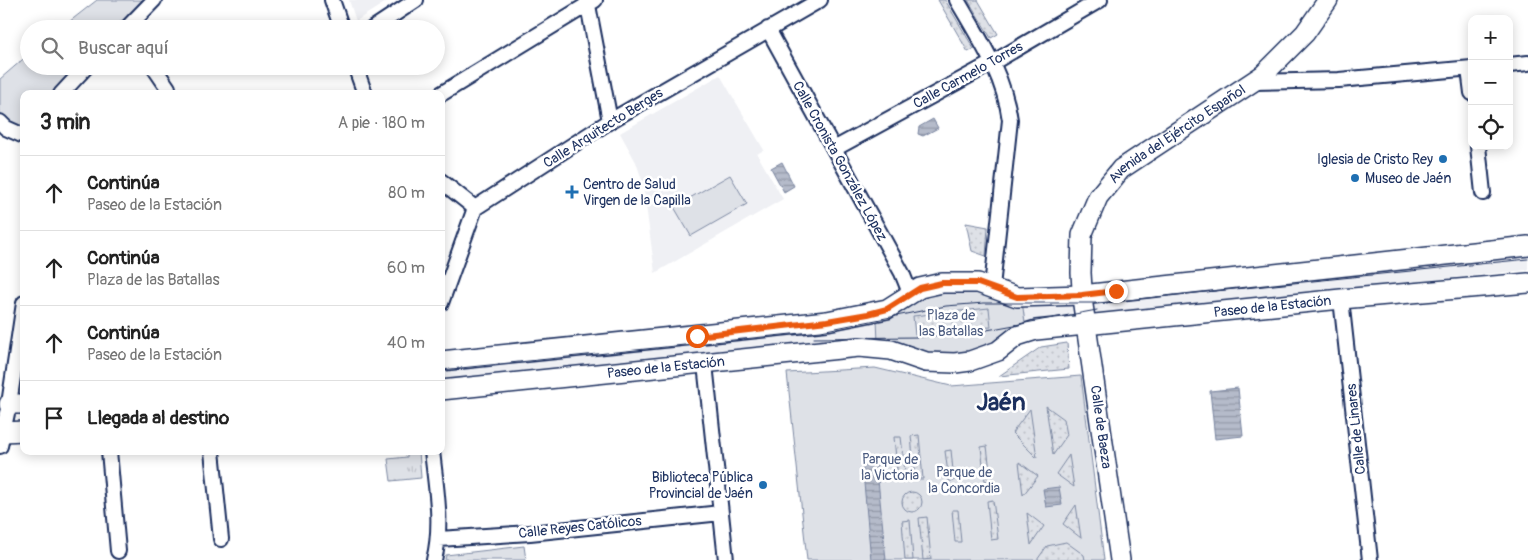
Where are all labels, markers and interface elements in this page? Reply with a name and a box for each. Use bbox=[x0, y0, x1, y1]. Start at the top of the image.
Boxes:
map controls bbox=[1468, 15, 1513, 150]
button: + bbox=[1468, 15, 1513, 60]
search box bbox=[20, 20, 445, 75]
icon: search bbox=[38, 34, 66, 62]
text: Buscar aquí bbox=[78, 36, 169, 60]
street label: Calle Carmelo Torres bbox=[910, 37, 1026, 112]
button: − bbox=[1468, 60, 1513, 105]
street label: Calle Cronista González López bbox=[789, 78, 891, 244]
street label: Avenida del Ejército Español bbox=[1105, 81, 1248, 186]
street label: Calle Arquitecto Berges bbox=[540, 84, 667, 172]
button: locate bbox=[1468, 105, 1513, 150]
text: 3 min bbox=[40, 109, 90, 136]
text: A pie · 180 m bbox=[338, 113, 425, 133]
place label: Iglesia de Cristo Rey bbox=[1317, 151, 1433, 168]
marker: Iglesia de Cristo Rey bbox=[1437, 153, 1449, 165]
place label: Museo de Jaén bbox=[1365, 170, 1451, 187]
text: Continúa bbox=[87, 171, 160, 195]
marker: Museo de Jaén bbox=[1349, 172, 1361, 184]
place label: Centro de Salud Virgen de la Capilla bbox=[583, 176, 691, 209]
icon: ahead bbox=[40, 179, 68, 207]
text: 80 m bbox=[388, 183, 425, 203]
marker: Centro de Salud Virgen de la Capilla bbox=[565, 185, 579, 199]
text: Paseo de la Estación bbox=[87, 195, 222, 215]
text: Continúa bbox=[87, 246, 160, 270]
icon: ahead bbox=[40, 254, 68, 282]
text: 60 m bbox=[387, 258, 425, 278]
text: Plaza de las Batallas bbox=[87, 270, 220, 290]
route end bbox=[1105, 280, 1128, 303]
street label: Paseo de la Estación bbox=[1213, 292, 1332, 320]
park label: Plaza de las Batallas bbox=[919, 307, 984, 340]
text: Continúa bbox=[87, 321, 160, 345]
route start bbox=[686, 325, 709, 348]
icon: ahead bbox=[40, 329, 68, 357]
text: 40 m bbox=[387, 333, 425, 353]
text: Paseo de la Estación bbox=[87, 345, 222, 365]
street label: Paseo de la Estación bbox=[606, 352, 726, 381]
street label: Calle de Linares bbox=[1343, 382, 1369, 475]
street label: Calle de Baeza bbox=[1087, 384, 1115, 470]
district label: Jaén bbox=[976, 388, 1026, 417]
icon: arrive bbox=[40, 404, 68, 432]
text: Llegada al destino bbox=[87, 406, 229, 430]
park label: Parque de la Victoria bbox=[861, 451, 919, 484]
park label: Parque de la Concordia bbox=[928, 464, 1000, 497]
place label: Biblioteca Pública Provincial de Jaén bbox=[649, 469, 753, 502]
marker: Biblioteca Pública Provincial de Jaén bbox=[757, 479, 769, 491]
street label: Calle Reyes Católicos bbox=[518, 512, 643, 542]

